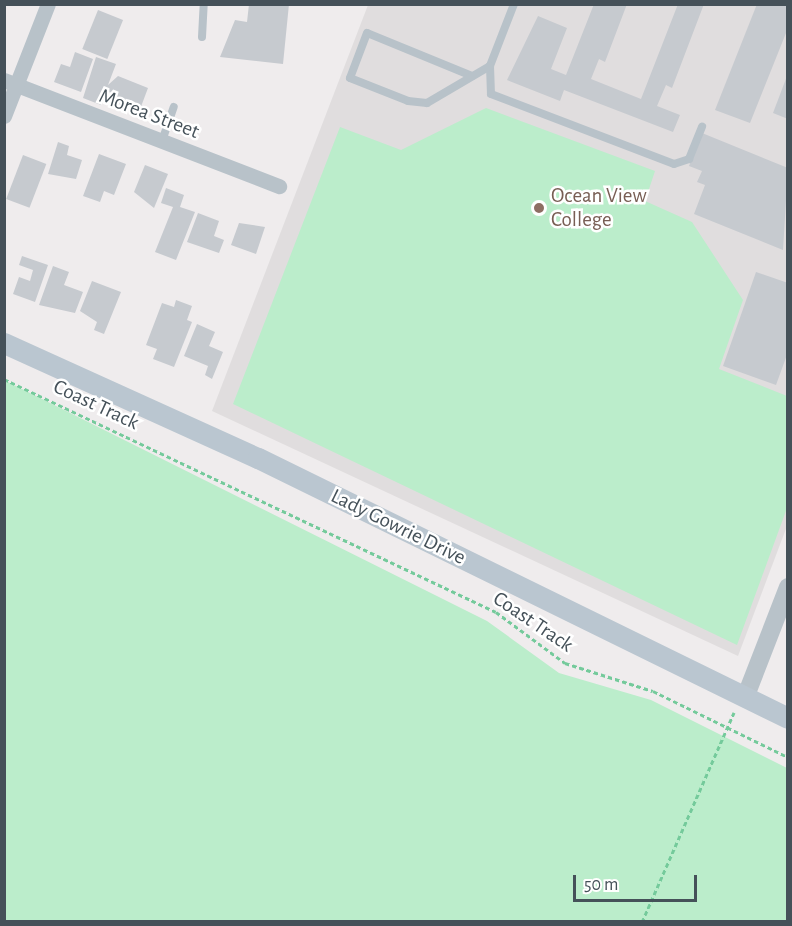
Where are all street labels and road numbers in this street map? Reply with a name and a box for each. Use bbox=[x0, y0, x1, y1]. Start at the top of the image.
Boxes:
street label: Morea Street bbox=[95, 83, 203, 145]
street label: Coast Track bbox=[49, 374, 143, 436]
street label: Lady Gowrie Drive bbox=[327, 484, 469, 570]
street label: Coast Track bbox=[488, 586, 578, 658]

